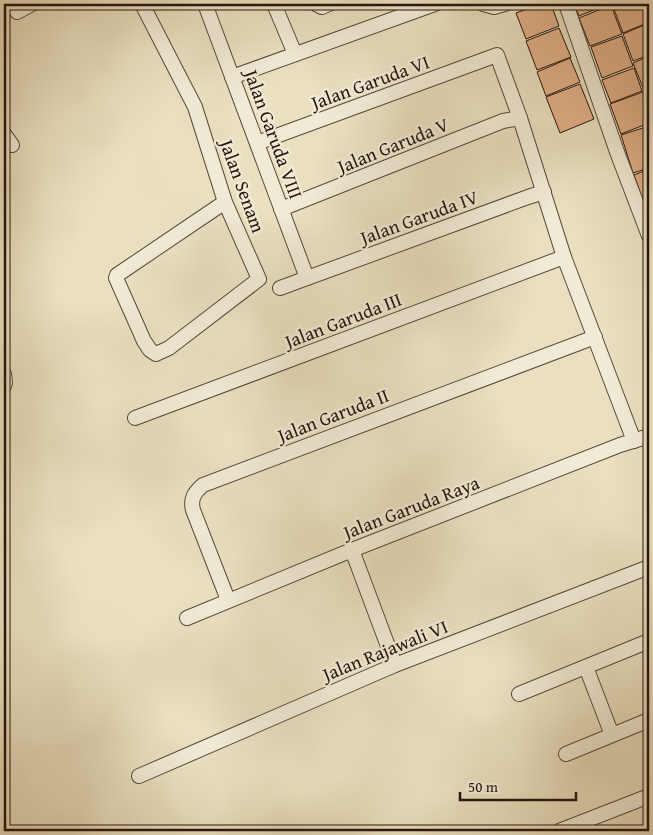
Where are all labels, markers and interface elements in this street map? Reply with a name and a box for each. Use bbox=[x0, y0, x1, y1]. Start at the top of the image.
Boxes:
street label: Jalan Garuda VI bbox=[305, 48, 433, 117]
street label: Jalan Garuda VIII bbox=[237, 64, 310, 203]
street label: Jalan Garuda V bbox=[331, 110, 454, 181]
street label: Jalan Senam bbox=[212, 134, 273, 237]
street label: Jalan Garuda IV bbox=[354, 182, 483, 252]
street label: Jalan Garuda III bbox=[279, 285, 406, 356]
street label: Jalan Garuda II bbox=[271, 381, 393, 450]
street label: Jalan Garuda Raya bbox=[337, 468, 483, 547]
street label: Jalan Rajawali VI bbox=[316, 612, 452, 689]
scale bar bbox=[460, 770, 577, 802]
text: 50 m bbox=[468, 776, 499, 797]

